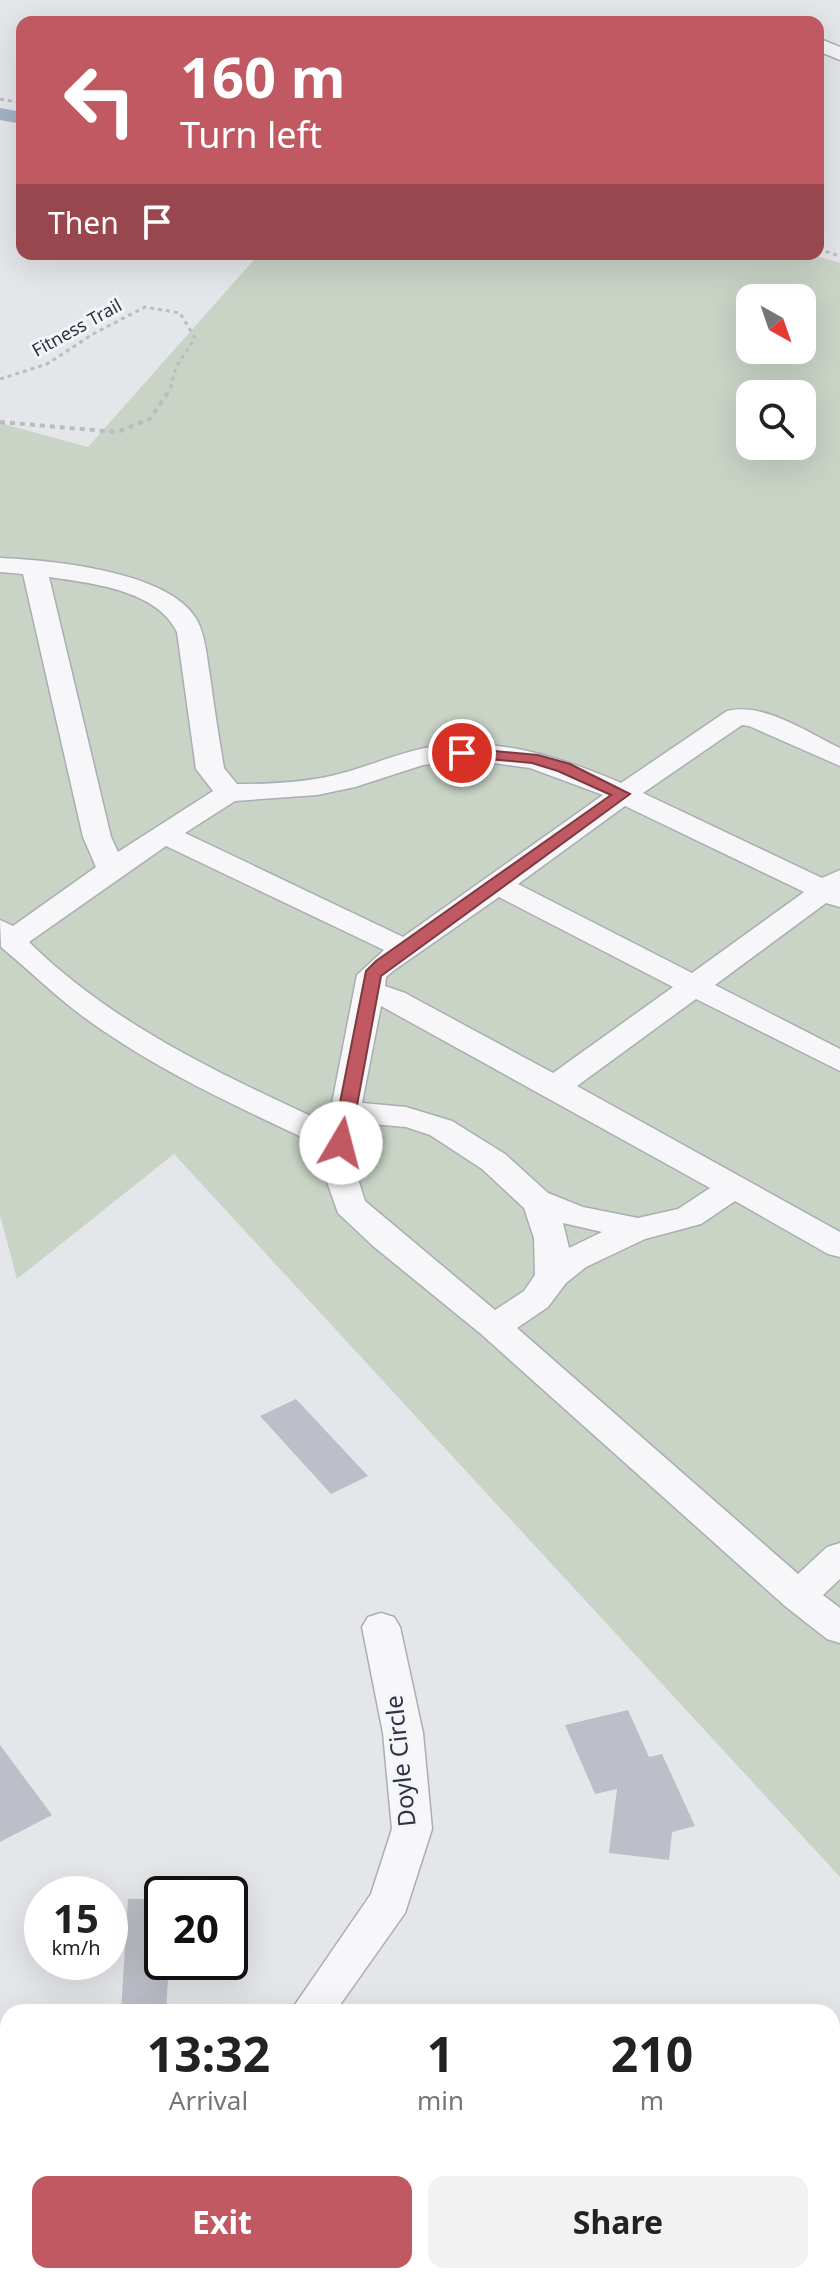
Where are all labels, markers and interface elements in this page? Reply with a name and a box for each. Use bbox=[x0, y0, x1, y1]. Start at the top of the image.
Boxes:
text: 160 m bbox=[180, 38, 345, 114]
icon: left bbox=[48, 48, 152, 152]
text: Turn left bbox=[180, 110, 322, 159]
icon: arrive bbox=[135, 200, 179, 244]
text: Then bbox=[48, 202, 119, 243]
north arrow bbox=[736, 284, 816, 364]
map controls bbox=[736, 284, 816, 460]
street label: Fitness Trail bbox=[27, 293, 126, 362]
button: search bbox=[736, 380, 816, 460]
pin bbox=[428, 719, 496, 787]
icon: arrive bbox=[440, 731, 484, 775]
position arrow bbox=[299, 1101, 383, 1185]
street label: Doyle Circle bbox=[376, 1694, 423, 1828]
speed limit sign: 20 bbox=[144, 1876, 248, 1980]
text: 15 bbox=[53, 1890, 99, 1945]
text: km/h bbox=[51, 1934, 101, 1961]
text: 13:32 bbox=[147, 2021, 270, 2086]
text: 1 bbox=[427, 2021, 454, 2086]
text: 210 bbox=[611, 2021, 693, 2086]
text: Arrival bbox=[169, 2082, 248, 2118]
text: min bbox=[417, 2082, 464, 2118]
text: m bbox=[640, 2082, 664, 2118]
button: Exit bbox=[32, 2176, 412, 2268]
button: Share bbox=[428, 2176, 808, 2268]

